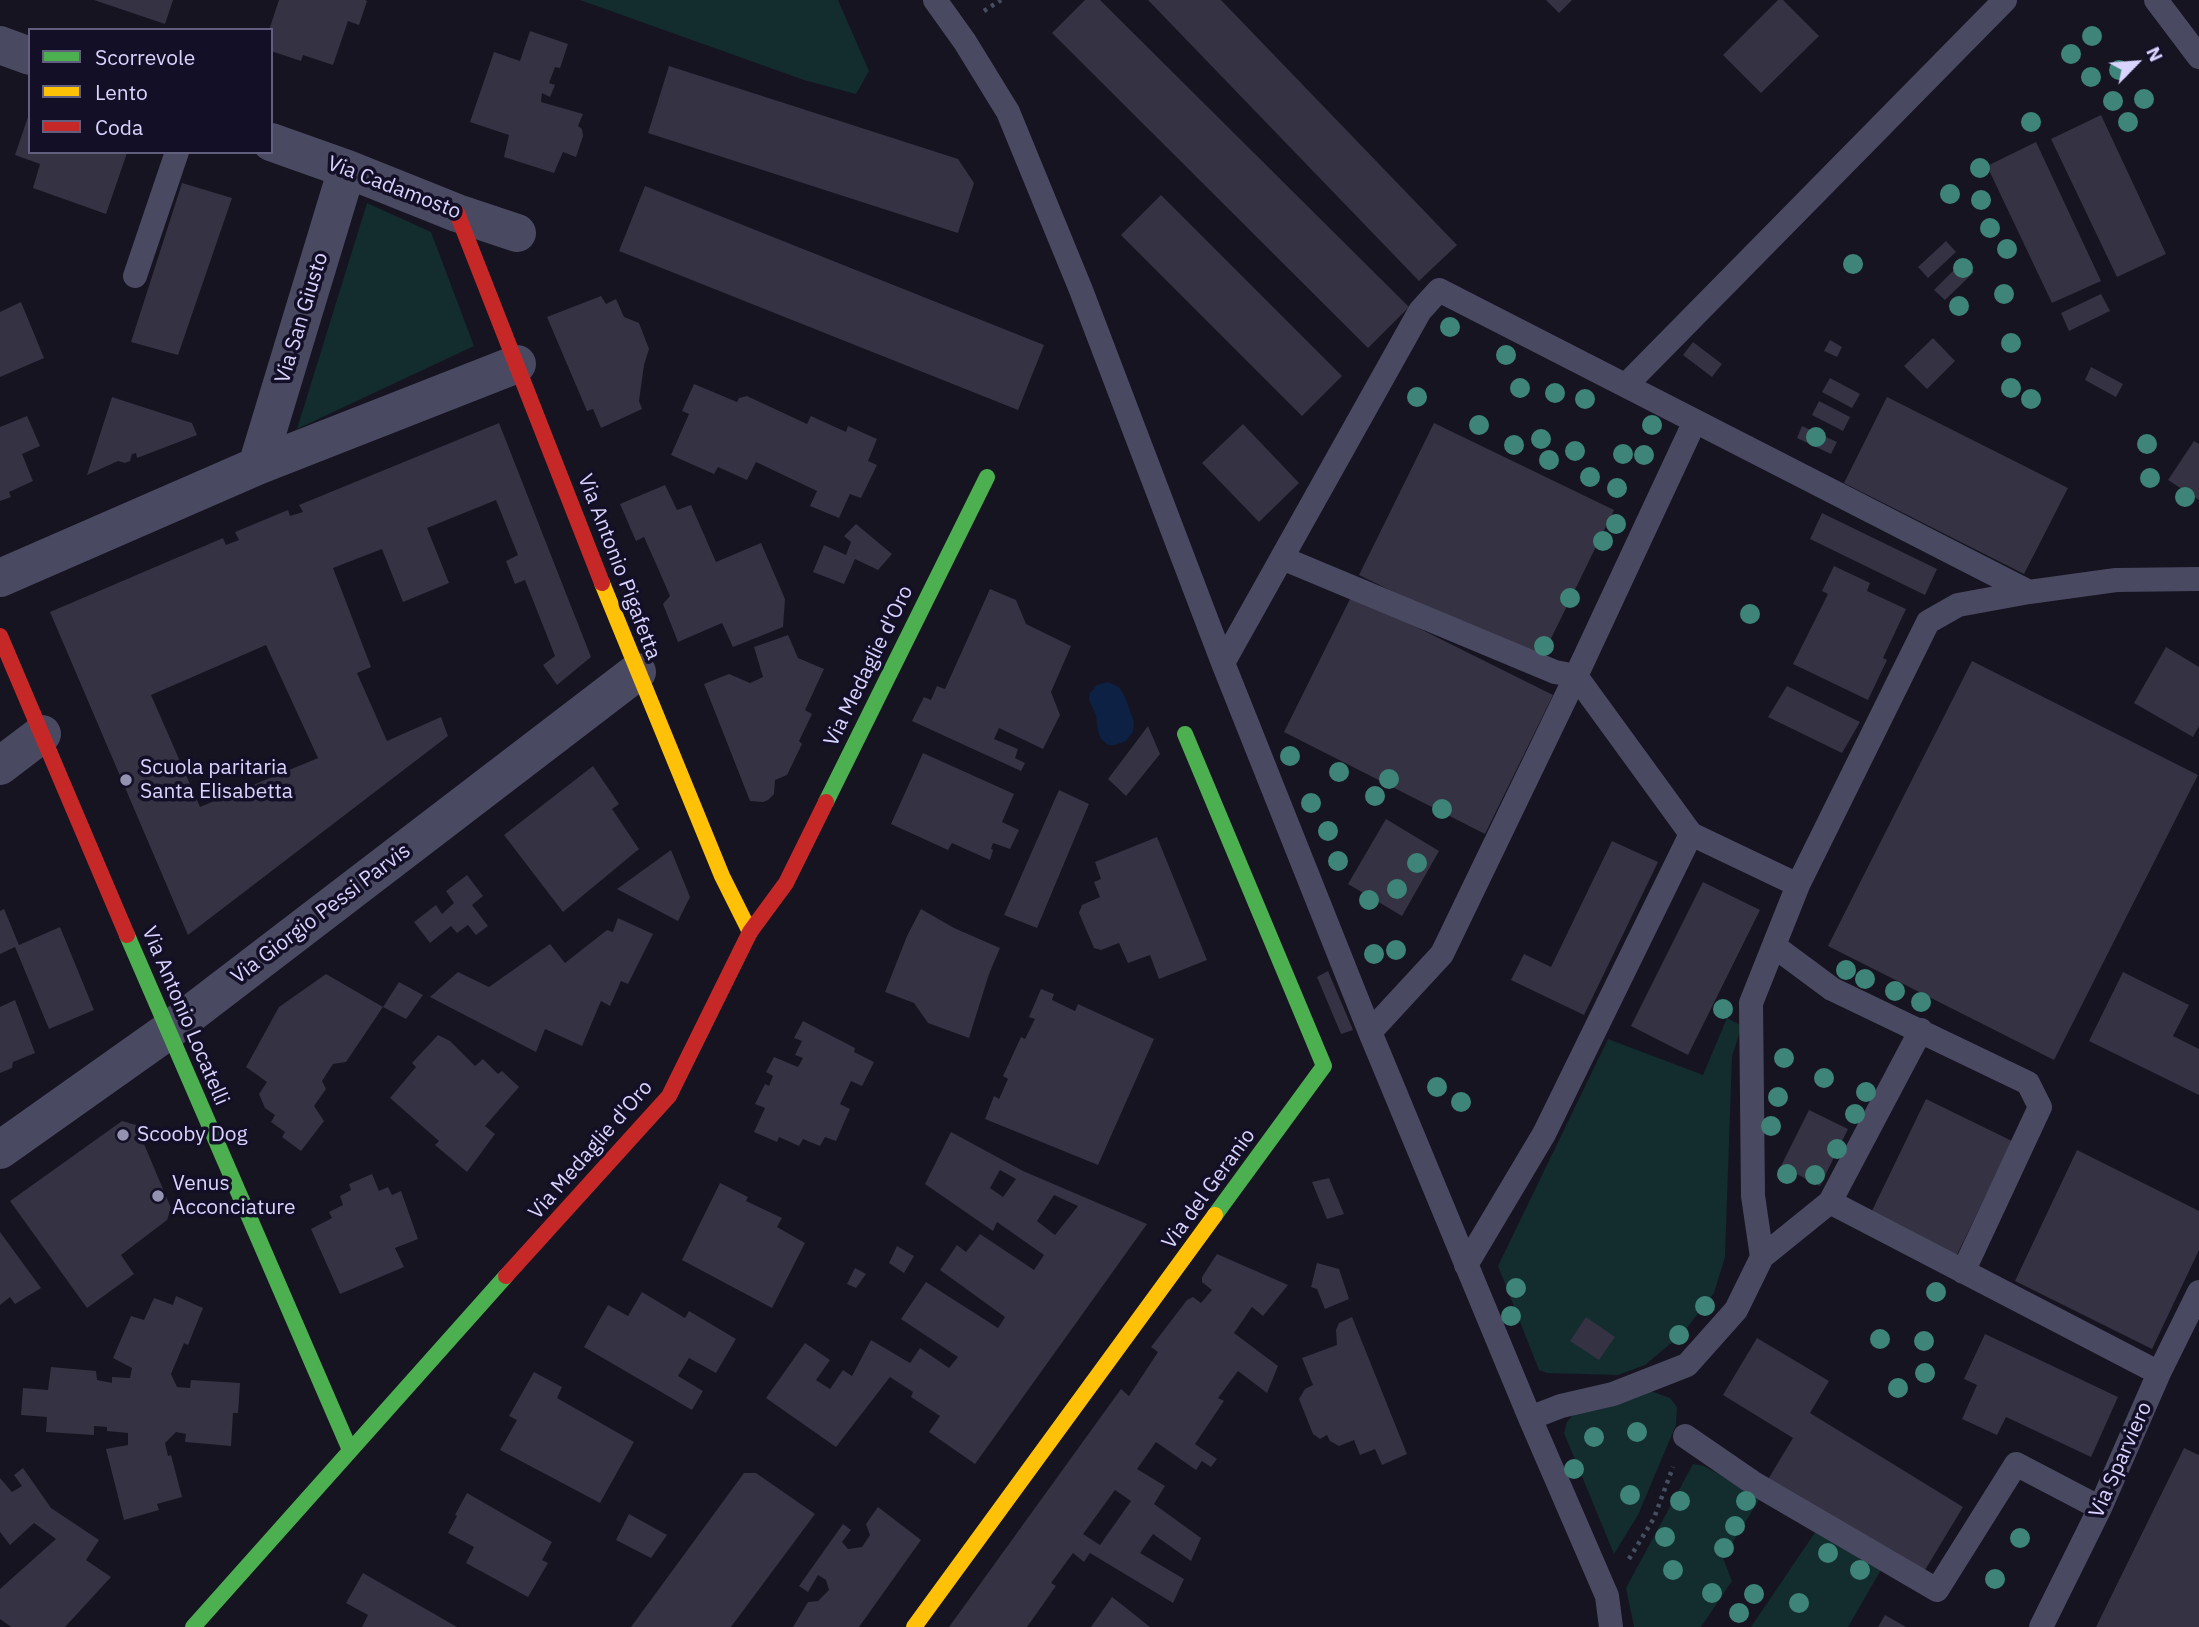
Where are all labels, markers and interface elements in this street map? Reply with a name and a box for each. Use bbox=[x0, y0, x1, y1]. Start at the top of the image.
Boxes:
legend bbox=[28, 28, 273, 154]
north arrow bbox=[2101, 28, 2171, 98]
text: Scorrevole bbox=[95, 43, 195, 71]
text: N bbox=[2141, 43, 2169, 65]
text: Lento bbox=[95, 78, 148, 106]
text: Coda bbox=[95, 113, 143, 141]
street label: Via Cadamosto bbox=[324, 151, 464, 225]
street label: Via San Giusto bbox=[270, 250, 334, 386]
street label: Via Antonio Pigafetta bbox=[572, 471, 666, 663]
street label: Via Medaglie d'Oro bbox=[819, 581, 919, 751]
place label: Scuola paritaria Santa Elisabetta bbox=[140, 755, 293, 805]
marker: Scuola paritaria Santa Elisabetta bbox=[118, 772, 134, 788]
street label: Via Giorgio Pessi Parvis bbox=[226, 838, 416, 990]
street label: Via Antonio Locatelli bbox=[136, 923, 234, 1109]
street label: Via Medaglie d'Oro bbox=[524, 1075, 658, 1225]
place label: Scooby Dog bbox=[137, 1122, 248, 1148]
street label: Via del Geranio bbox=[1157, 1124, 1261, 1254]
marker: Scooby Dog bbox=[115, 1127, 131, 1143]
place label: Venus Acconciature bbox=[172, 1171, 295, 1221]
marker: Venus Acconciature bbox=[150, 1188, 166, 1204]
street label: Via Sparviero bbox=[2084, 1398, 2158, 1522]

